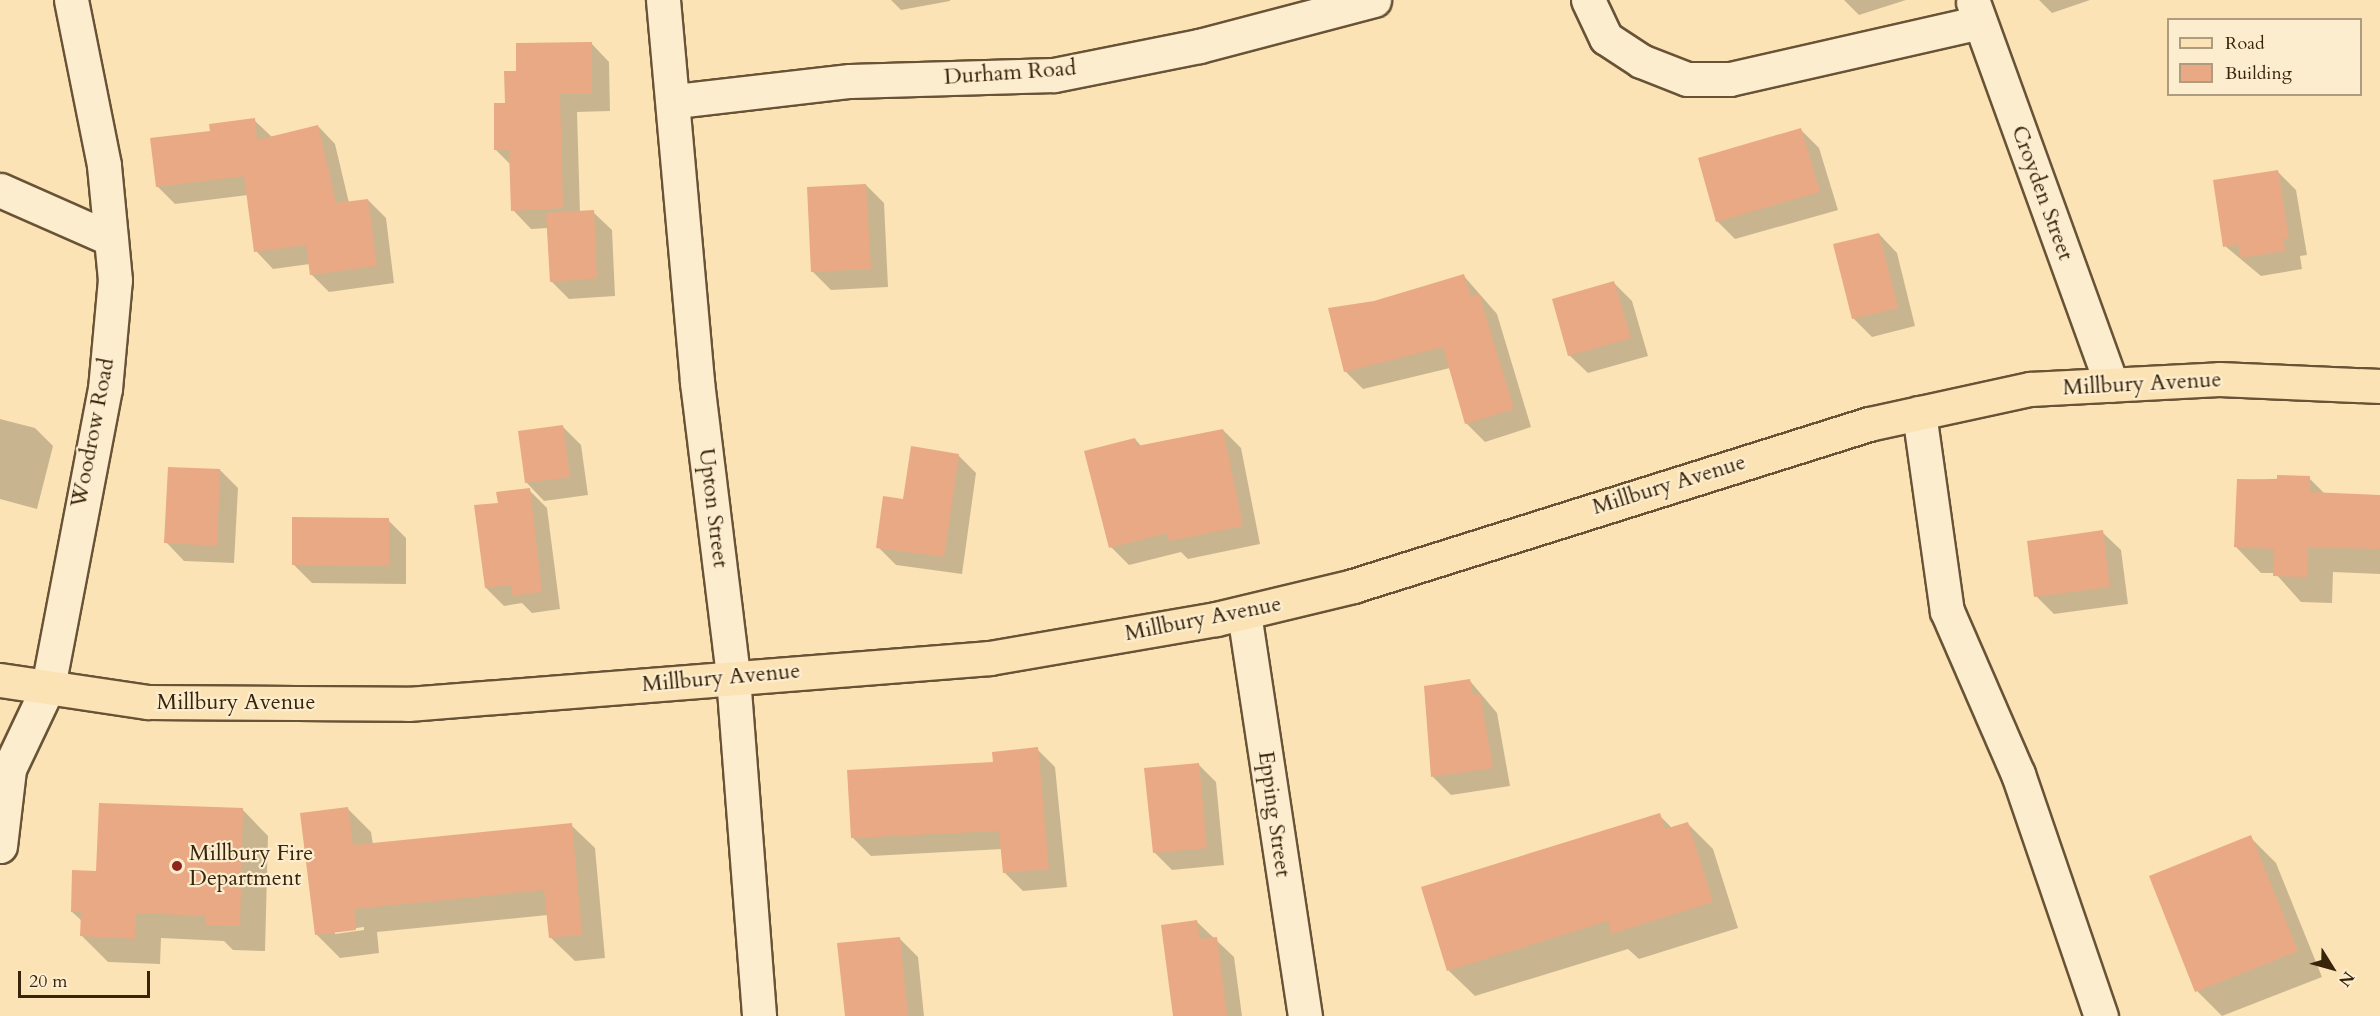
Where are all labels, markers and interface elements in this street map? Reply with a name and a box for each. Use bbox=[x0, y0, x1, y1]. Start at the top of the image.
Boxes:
legend bbox=[2167, 18, 2362, 96]
text: Road bbox=[2225, 31, 2265, 56]
street label: Durham Road bbox=[943, 55, 1077, 91]
text: Building bbox=[2225, 61, 2292, 86]
street label: Croyden Street bbox=[2005, 122, 2079, 264]
street label: Woodrow Road bbox=[66, 356, 120, 510]
street label: Millbury Avenue bbox=[2062, 367, 2222, 401]
street label: Upton Street bbox=[693, 447, 733, 569]
street label: Millbury Avenue bbox=[1589, 449, 1749, 521]
street label: Millbury Avenue bbox=[1123, 591, 1283, 647]
street label: Millbury Avenue bbox=[641, 658, 801, 698]
street label: Millbury Avenue bbox=[157, 690, 315, 716]
street label: Epping Street bbox=[1252, 749, 1296, 879]
place label: Millbury Fire Department bbox=[189, 840, 313, 891]
marker: Millbury Fire Department bbox=[170, 859, 184, 873]
north arrow bbox=[2302, 938, 2362, 998]
scale bar bbox=[21, 959, 153, 997]
text: N bbox=[2333, 967, 2359, 991]
text: 20 m bbox=[29, 969, 68, 994]

